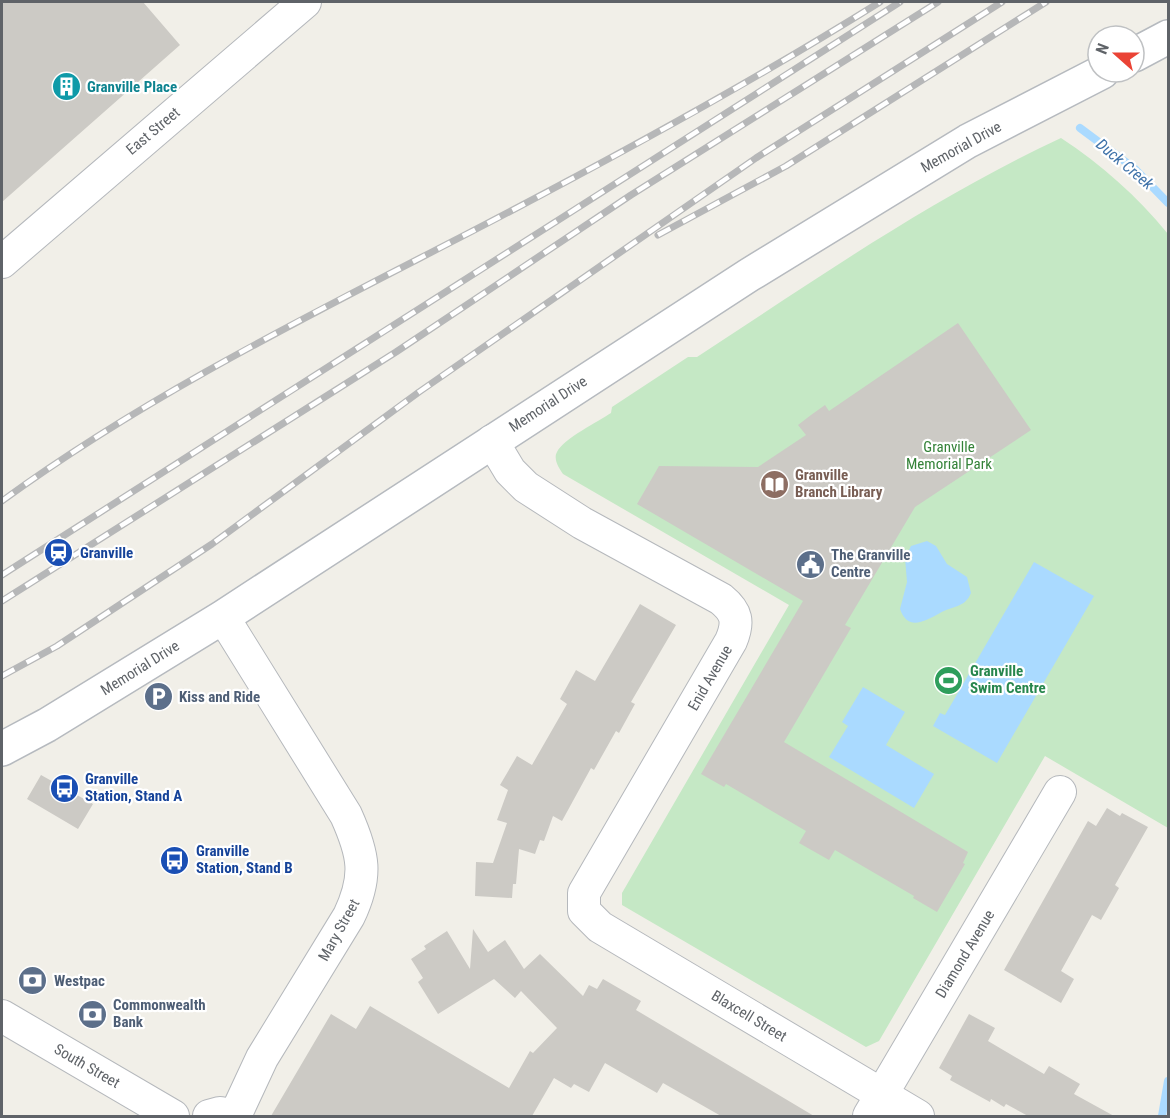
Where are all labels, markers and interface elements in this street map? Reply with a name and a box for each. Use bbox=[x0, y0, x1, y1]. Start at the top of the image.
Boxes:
north arrow bbox=[1086, 24, 1146, 84]
text: N bbox=[1092, 41, 1113, 57]
building icon: Granville Place bbox=[50, 71, 82, 103]
place label: Granville Place bbox=[87, 78, 177, 96]
street label: East Street bbox=[123, 103, 183, 159]
street label: Memorial Drive bbox=[918, 118, 1004, 176]
water label: Duck Creek bbox=[1092, 135, 1158, 194]
street label: Memorial Drive bbox=[506, 372, 590, 436]
park label: Granville Memorial Park bbox=[906, 438, 992, 473]
place label: Granville Branch Library bbox=[795, 466, 883, 501]
library icon: Granville Branch Library bbox=[758, 468, 790, 500]
station icon: Granville bbox=[43, 537, 75, 569]
place label: Granville bbox=[80, 544, 133, 562]
place label: The Granville Centre bbox=[831, 546, 910, 581]
public building icon: The Granville Centre bbox=[794, 548, 826, 580]
street label: Memorial Drive bbox=[97, 637, 183, 699]
street label: Enid Avenue bbox=[684, 642, 736, 714]
place label: Granville Swim Centre bbox=[970, 662, 1046, 697]
sports icon: Granville Swim Centre bbox=[933, 664, 965, 696]
parking icon: Kiss and Ride bbox=[142, 681, 174, 713]
place label: Kiss and Ride bbox=[179, 688, 260, 706]
place label: Granville Station, Stand A bbox=[85, 770, 182, 805]
bus stop icon: Granville Station, Stand A bbox=[48, 772, 80, 804]
place label: Granville Station, Stand B bbox=[196, 842, 293, 877]
bus stop icon: Granville Station, Stand B bbox=[159, 844, 191, 876]
street label: Mary Street bbox=[315, 896, 363, 964]
street label: Diamond Avenue bbox=[932, 907, 998, 1001]
bank icon: Westpac bbox=[17, 965, 49, 997]
place label: Westpac bbox=[54, 972, 105, 990]
street label: Blaxcell Street bbox=[708, 986, 790, 1046]
place label: Commonwealth Bank bbox=[113, 996, 206, 1031]
bank icon: Commonwealth Bank bbox=[76, 998, 108, 1030]
street label: South Street bbox=[51, 1040, 123, 1092]

